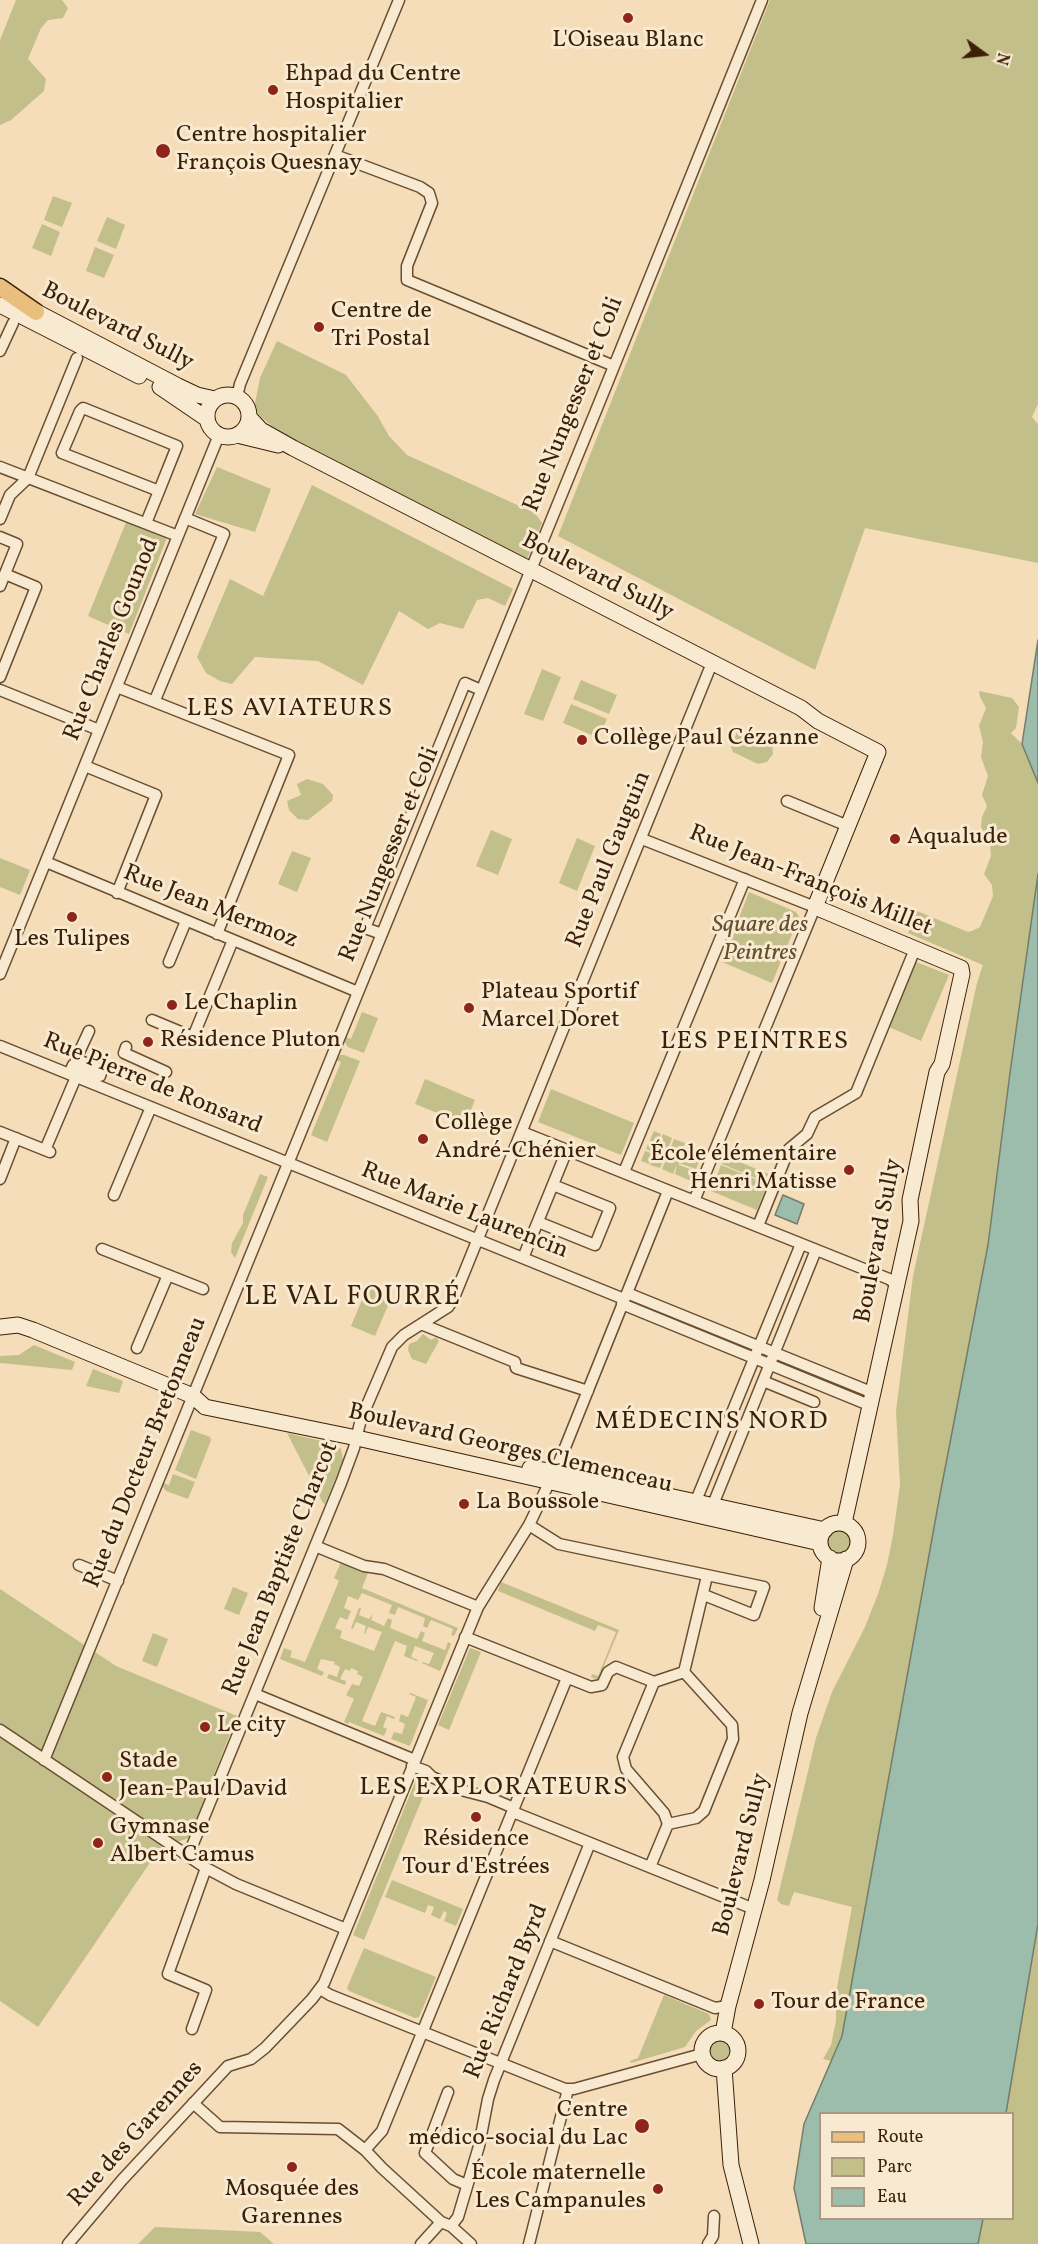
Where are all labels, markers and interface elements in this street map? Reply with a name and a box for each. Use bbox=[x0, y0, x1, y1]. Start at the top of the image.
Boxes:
marker: L'Oiseau Blanc bbox=[621, 11, 635, 25]
north arrow bbox=[954, 24, 1014, 84]
place label: L'Oiseau Blanc bbox=[552, 28, 704, 56]
text: N bbox=[989, 50, 1014, 67]
place label: Ehpad du Centre Hospitalier bbox=[285, 62, 461, 118]
marker: Ehpad du Centre Hospitalier bbox=[266, 83, 280, 97]
place label: Centre hospitalier François Quesnay bbox=[176, 123, 367, 179]
marker: Centre hospitalier François Quesnay bbox=[154, 142, 172, 160]
street label: Boulevard Sully bbox=[36, 277, 198, 379]
street label: Rue Nungesser et Coli bbox=[519, 293, 631, 517]
place label: Centre de Tri Postal bbox=[331, 299, 432, 355]
marker: Centre de Tri Postal bbox=[312, 320, 326, 334]
street label: Boulevard Sully bbox=[516, 527, 678, 629]
street label: Rue Charles Gounod bbox=[59, 534, 167, 746]
district label: LES AVIATEURS bbox=[186, 694, 394, 726]
place label: Collège Paul Cézanne bbox=[594, 726, 819, 754]
marker: Collège Paul Cézanne bbox=[575, 733, 589, 747]
street label: Rue Nungesser et Coli bbox=[335, 743, 447, 967]
street label: Rue Paul Gauguin bbox=[561, 767, 659, 953]
street label: Rue Jean-François Millet bbox=[684, 820, 936, 944]
place label: Aqualude bbox=[907, 825, 1008, 853]
marker: Aqualude bbox=[888, 832, 902, 846]
street label: Rue Jean Mermoz bbox=[118, 860, 302, 956]
marker: Les Tulipes bbox=[65, 910, 79, 924]
park label: Square des Peintres bbox=[712, 913, 808, 969]
place label: Les Tulipes bbox=[14, 927, 130, 955]
place label: Plateau Sportif Marcel Doret bbox=[481, 980, 637, 1036]
place label: Le Chaplin bbox=[184, 991, 298, 1019]
marker: Le Chaplin bbox=[165, 998, 179, 1012]
marker: Plateau Sportif Marcel Doret bbox=[462, 1001, 476, 1015]
district label: LES PEINTRES bbox=[660, 1027, 850, 1059]
street label: Rue Pierre de Ronsard bbox=[38, 1028, 266, 1142]
place label: Résidence Pluton bbox=[160, 1028, 341, 1056]
marker: Résidence Pluton bbox=[141, 1035, 155, 1049]
place label: Collège André-Chénier bbox=[435, 1111, 596, 1167]
marker: Collège André-Chénier bbox=[416, 1132, 430, 1146]
place label: École élémentaire Henri Matisse bbox=[650, 1142, 837, 1198]
street label: Boulevard Sully bbox=[850, 1156, 910, 1326]
street label: Rue Marie Laurencin bbox=[356, 1157, 572, 1267]
marker: École élémentaire Henri Matisse bbox=[842, 1163, 856, 1177]
district label: LE VAL FOURRÉ bbox=[245, 1283, 461, 1315]
street label: Rue du Docteur Bretonneau bbox=[79, 1313, 215, 1593]
street label: Boulevard Georges Clemenceau bbox=[345, 1399, 675, 1501]
district label: MÉDECINS NORD bbox=[595, 1407, 829, 1439]
street label: Rue Jean Baptiste Charcot bbox=[218, 1438, 346, 1700]
place label: La Boussole bbox=[476, 1490, 599, 1518]
marker: La Boussole bbox=[457, 1497, 471, 1511]
place label: Le city bbox=[217, 1713, 286, 1741]
marker: Le city bbox=[198, 1720, 212, 1734]
place label: Stade Jean-Paul David bbox=[119, 1749, 287, 1805]
marker: Stade Jean-Paul David bbox=[100, 1770, 114, 1784]
street label: Boulevard Sully bbox=[709, 1771, 777, 1939]
district label: LES EXPLORATEURS bbox=[359, 1773, 629, 1805]
marker: Résidence Tour d'Estrées bbox=[469, 1810, 483, 1824]
place label: Gymnase Albert Camus bbox=[110, 1815, 255, 1871]
place label: Résidence Tour d'Estrées bbox=[402, 1827, 550, 1883]
marker: Gymnase Albert Camus bbox=[91, 1836, 105, 1850]
street label: Rue Richard Byrd bbox=[460, 1900, 556, 2084]
place label: Tour de France bbox=[771, 1990, 925, 2018]
marker: Tour de France bbox=[752, 1997, 766, 2011]
street label: Rue des Garennes bbox=[64, 2056, 210, 2214]
place label: Centre médico-social du Lac bbox=[408, 2098, 628, 2154]
legend bbox=[819, 2112, 1014, 2220]
marker: Centre médico-social du Lac bbox=[633, 2117, 651, 2135]
text: Route bbox=[877, 2125, 923, 2150]
text: Parc bbox=[877, 2155, 912, 2180]
marker: Mosquée des Garennes bbox=[285, 2160, 299, 2174]
place label: École maternelle Les Campanules bbox=[471, 2161, 646, 2217]
place label: Mosquée des Garennes bbox=[225, 2177, 359, 2233]
marker: École maternelle Les Campanules bbox=[651, 2182, 665, 2196]
text: Eau bbox=[877, 2185, 907, 2210]

